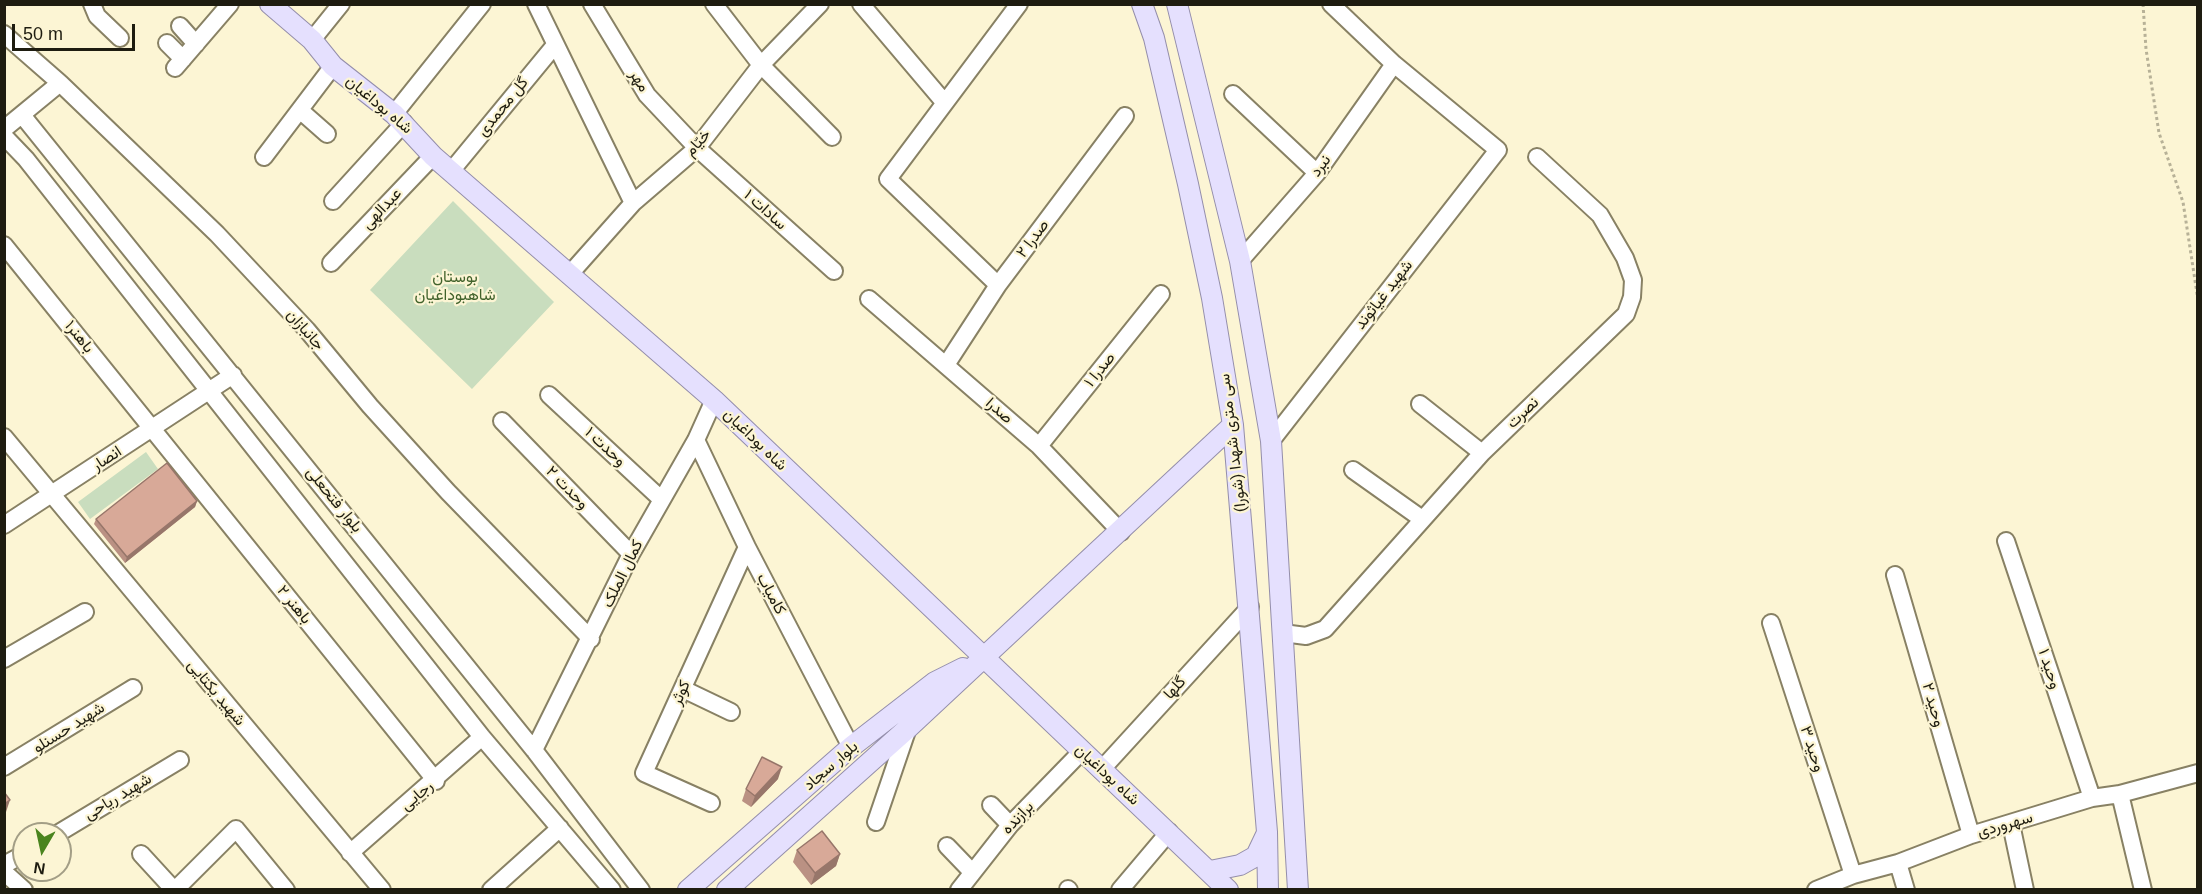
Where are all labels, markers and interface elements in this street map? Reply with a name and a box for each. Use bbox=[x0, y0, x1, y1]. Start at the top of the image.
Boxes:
scale bar bbox=[15, 12, 138, 50]
text: 50 m bbox=[23, 24, 63, 44]
street label: مهر bbox=[625, 66, 653, 96]
street label: شاه بوداغیان bbox=[342, 72, 416, 138]
street label: گل محمدی bbox=[473, 73, 533, 141]
street label: خیّام bbox=[681, 125, 715, 161]
street label: نبرد bbox=[1307, 151, 1335, 181]
street label: عبدالهی bbox=[358, 184, 406, 234]
street label: سادات ۱ bbox=[740, 186, 790, 234]
street label: صدرا ۲ bbox=[1012, 216, 1054, 262]
street label: شهید غیاثوند bbox=[1351, 256, 1417, 334]
park label: بوستان شاهبوداغیان bbox=[414, 268, 496, 306]
street label: جانبازان bbox=[282, 306, 328, 354]
street label: باهنر۱ bbox=[60, 317, 98, 357]
street label: صدرا ۱ bbox=[1080, 349, 1120, 391]
street label: سی متری شهدا (شورا) bbox=[1215, 373, 1251, 513]
street label: نصرت bbox=[1503, 393, 1543, 433]
street label: صدرا bbox=[981, 394, 1017, 428]
street label: شاه بوداغیان bbox=[719, 405, 791, 475]
street label: وحدت ۱ bbox=[580, 423, 630, 471]
street label: انصار bbox=[88, 442, 126, 476]
street label: وحدت ۲ bbox=[542, 462, 592, 514]
street label: بلوار فتحعلی bbox=[302, 463, 366, 537]
street label: کمال الملک bbox=[598, 537, 648, 611]
street label: کامیاب bbox=[752, 570, 790, 618]
street label: باهنر ۲ bbox=[273, 582, 315, 628]
street label: وحید ۱ bbox=[2034, 646, 2064, 692]
street label: شهید یکتایی bbox=[183, 656, 249, 730]
street label: گلها bbox=[1160, 673, 1190, 703]
street label: کوثر bbox=[667, 678, 695, 708]
street label: وحید ۲ bbox=[1918, 681, 1948, 729]
street label: شهید حسنلو bbox=[29, 698, 109, 758]
street label: وحید ۳ bbox=[1796, 724, 1828, 774]
street label: بلوار سجاد bbox=[800, 737, 862, 795]
street label: شاه بوداغیان bbox=[1071, 740, 1143, 810]
street label: شهید ریاحی bbox=[81, 769, 155, 825]
street label: رجایی bbox=[397, 777, 437, 815]
street label: برازنده bbox=[998, 797, 1038, 839]
street label: سهروردی bbox=[1975, 808, 2035, 842]
north arrow bbox=[12, 822, 72, 882]
text: N bbox=[32, 859, 46, 878]

